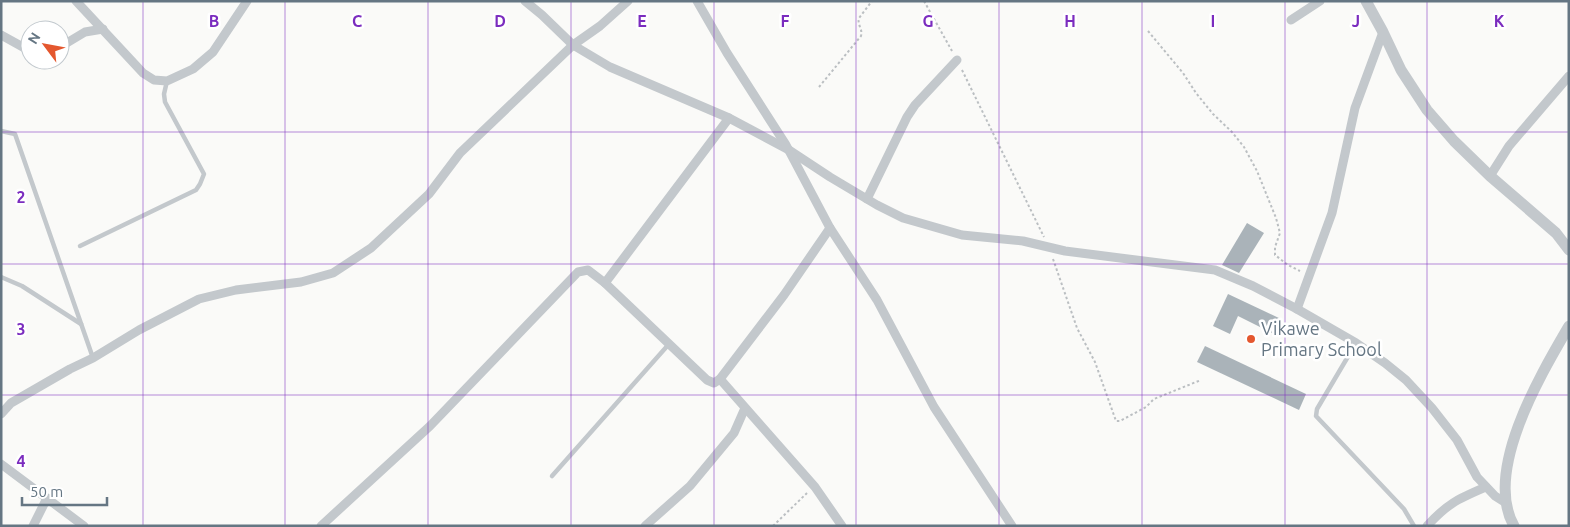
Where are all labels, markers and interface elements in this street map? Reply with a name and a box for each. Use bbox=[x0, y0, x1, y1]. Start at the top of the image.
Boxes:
text: B bbox=[209, 12, 219, 30]
text: C bbox=[352, 12, 362, 30]
text: D bbox=[494, 12, 506, 30]
text: E bbox=[637, 12, 647, 30]
text: F bbox=[781, 12, 790, 30]
text: G bbox=[922, 12, 934, 30]
text: H bbox=[1064, 12, 1076, 30]
text: I bbox=[1211, 12, 1215, 30]
text: J bbox=[1352, 12, 1360, 30]
text: K bbox=[1494, 12, 1505, 30]
north arrow bbox=[20, 20, 70, 70]
text: N bbox=[24, 29, 44, 47]
text: 2 bbox=[16, 188, 26, 206]
place label: Vikawe Primary School bbox=[1261, 318, 1382, 359]
text: 3 bbox=[16, 320, 26, 338]
marker: Vikawe Primary School bbox=[1245, 333, 1257, 345]
text: 4 bbox=[16, 452, 26, 470]
scale bar bbox=[22, 474, 108, 506]
text: 50 m bbox=[30, 483, 63, 500]

